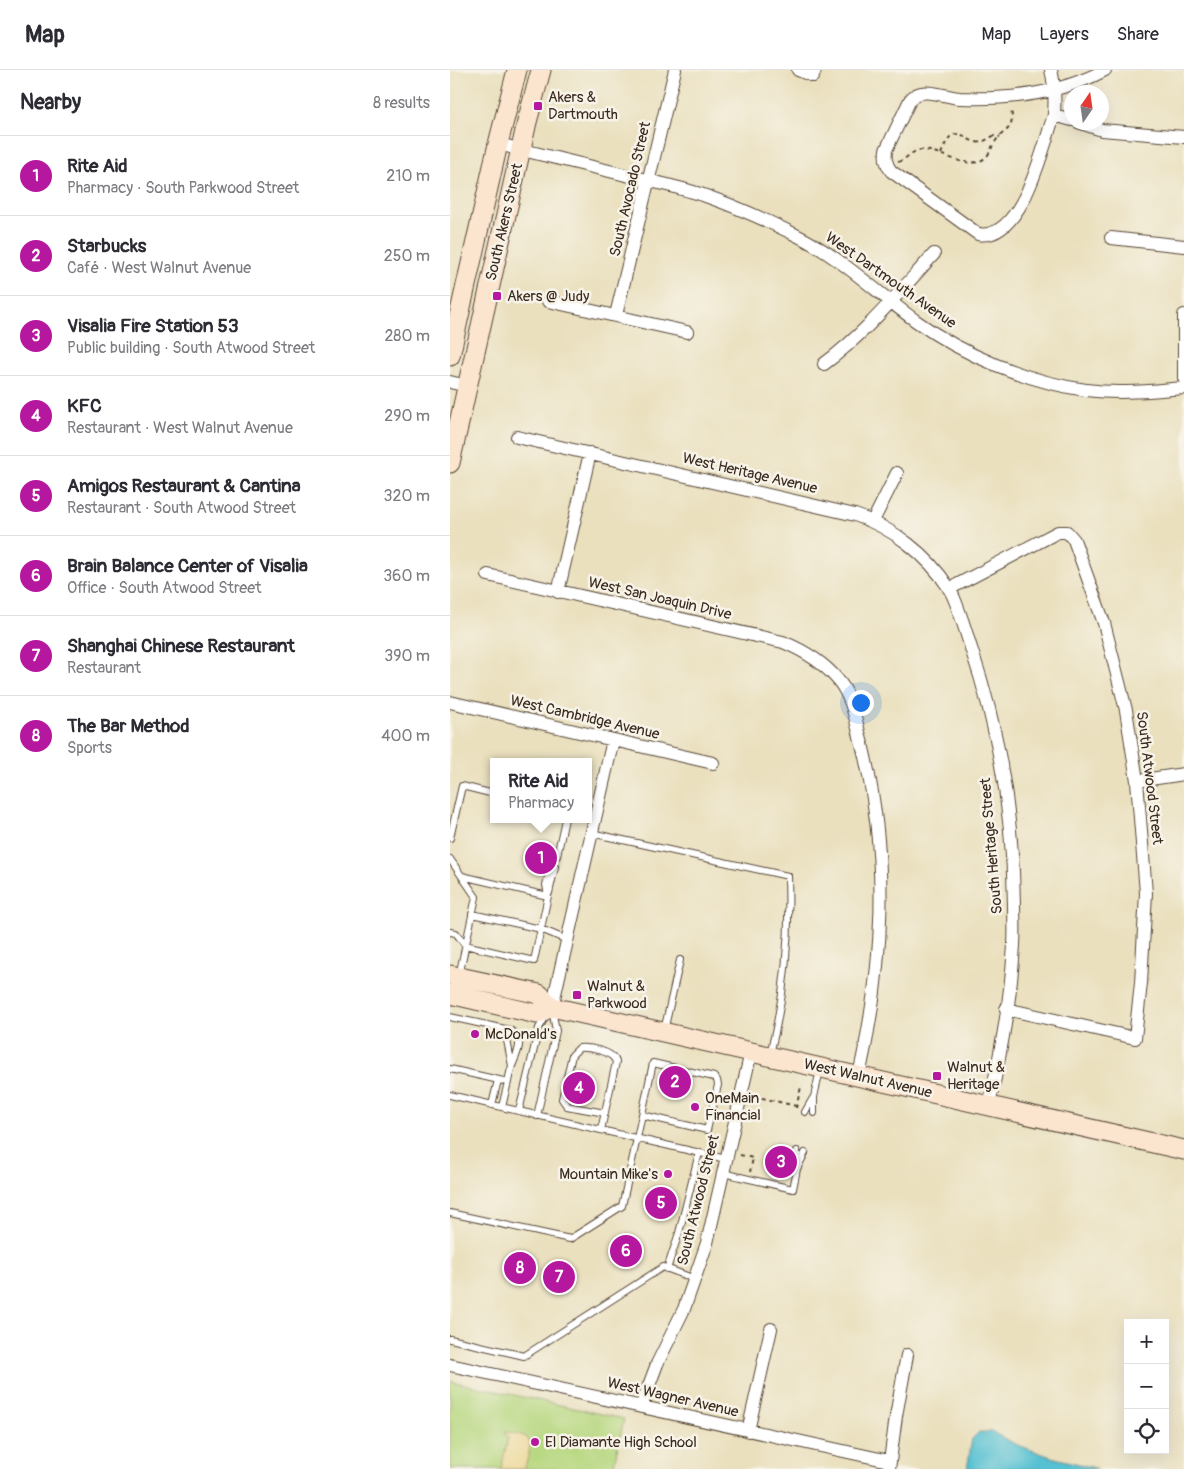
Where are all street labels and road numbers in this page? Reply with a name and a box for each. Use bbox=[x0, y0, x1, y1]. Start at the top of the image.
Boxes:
street label: South Avocado Street bbox=[606, 119, 655, 258]
street label: South Akers Street bbox=[482, 161, 527, 283]
street label: West Dartmouth Avenue bbox=[822, 228, 960, 333]
street label: West Heritage Avenue bbox=[681, 449, 820, 498]
street label: West San Joaquin Drive bbox=[586, 573, 734, 624]
street label: West Cambridge Avenue bbox=[508, 691, 662, 744]
street label: South Atwood Street bbox=[1132, 710, 1167, 847]
street label: South Heritage Street bbox=[976, 776, 1007, 915]
street label: West Walnut Avenue bbox=[802, 1054, 934, 1103]
street label: South Atwood Street bbox=[673, 1132, 724, 1267]
street label: West Wagner Avenue bbox=[605, 1373, 741, 1422]

